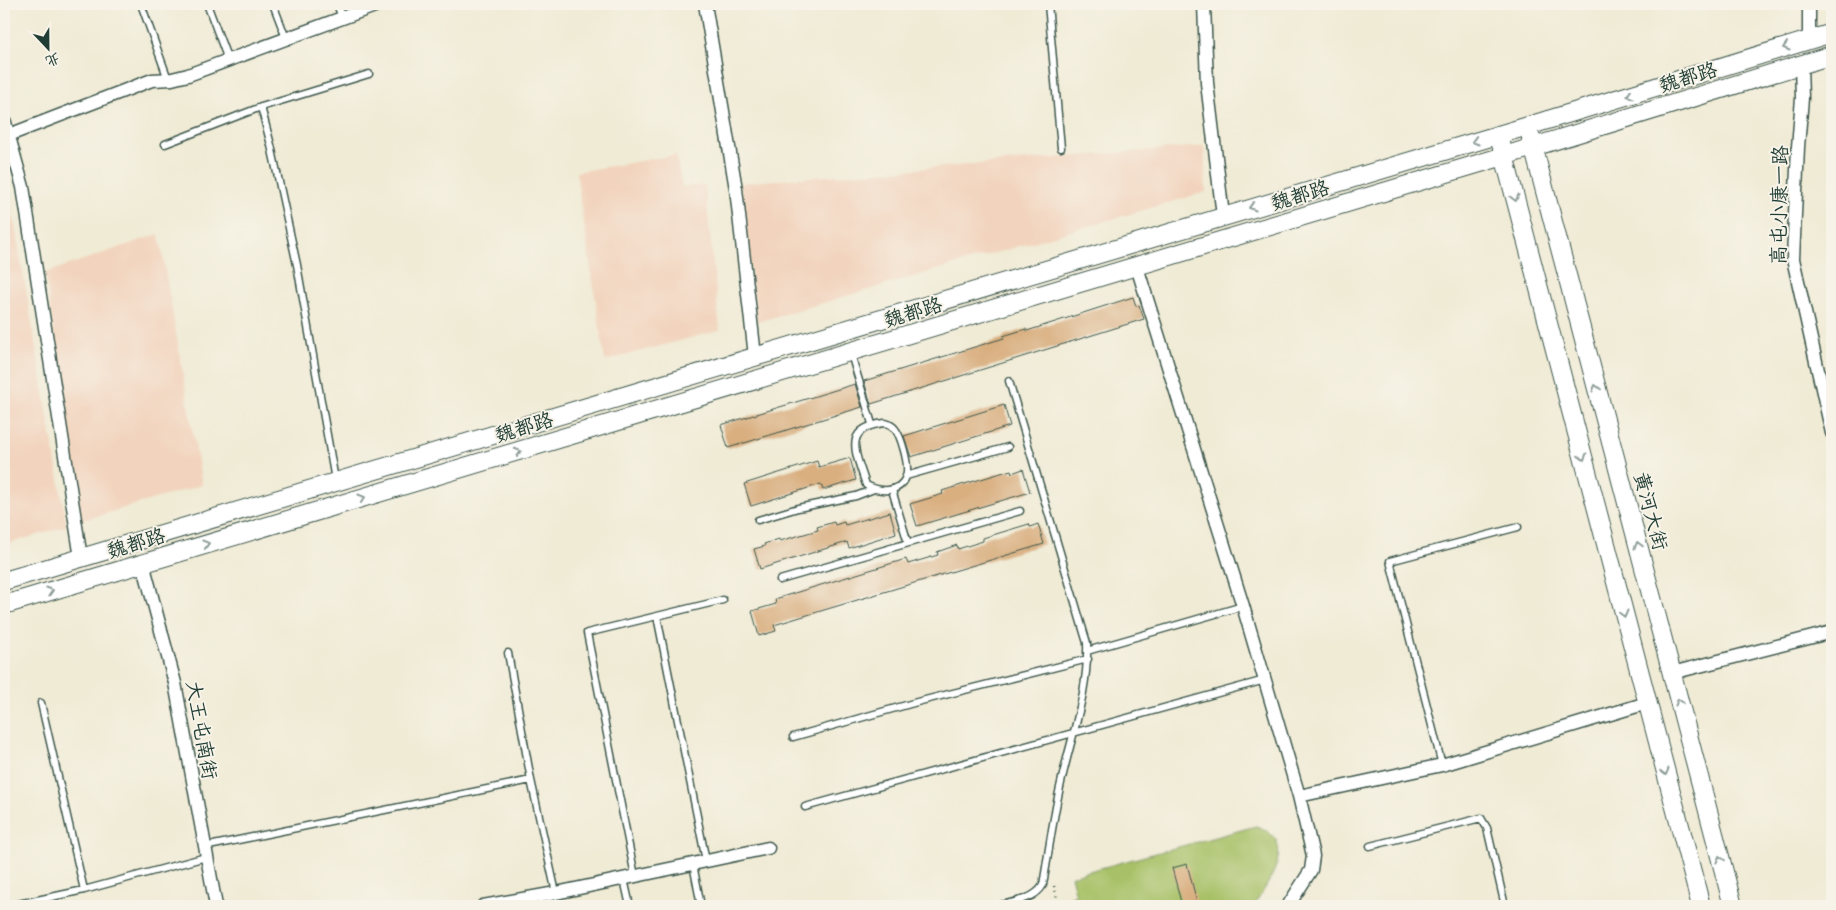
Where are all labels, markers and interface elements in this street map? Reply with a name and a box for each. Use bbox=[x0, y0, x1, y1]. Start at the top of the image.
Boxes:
north arrow bbox=[22, 22, 72, 72]
one-way arrow bbox=[1782, 42, 1790, 52]
text: 北 bbox=[43, 49, 62, 70]
street label: 魏都路 bbox=[1656, 56, 1721, 98]
one-way arrow bbox=[1627, 89, 1635, 99]
one-way arrow bbox=[1471, 136, 1479, 146]
street label: 高屯小康一路 bbox=[1766, 144, 1793, 265]
street label: 魏都路 bbox=[1268, 174, 1333, 216]
one-way arrow bbox=[1509, 194, 1520, 203]
one-way arrow bbox=[1248, 202, 1256, 212]
street label: 魏都路 bbox=[881, 291, 946, 333]
one-way arrow bbox=[1591, 383, 1602, 392]
street label: 魏都路 bbox=[492, 406, 557, 448]
one-way arrow bbox=[513, 447, 521, 457]
one-way arrow bbox=[1577, 453, 1588, 462]
street label: 黄河大街 bbox=[1628, 469, 1673, 553]
one-way arrow bbox=[357, 493, 365, 503]
street label: 魏都路 bbox=[104, 522, 169, 564]
one-way arrow bbox=[202, 540, 210, 550]
one-way arrow bbox=[1633, 541, 1643, 549]
one-way arrow bbox=[46, 586, 54, 596]
one-way arrow bbox=[1618, 610, 1629, 619]
street label: 大王屯南街 bbox=[181, 679, 223, 781]
one-way arrow bbox=[1674, 697, 1685, 706]
one-way arrow bbox=[1659, 767, 1670, 776]
one-way arrow bbox=[1716, 856, 1726, 864]

